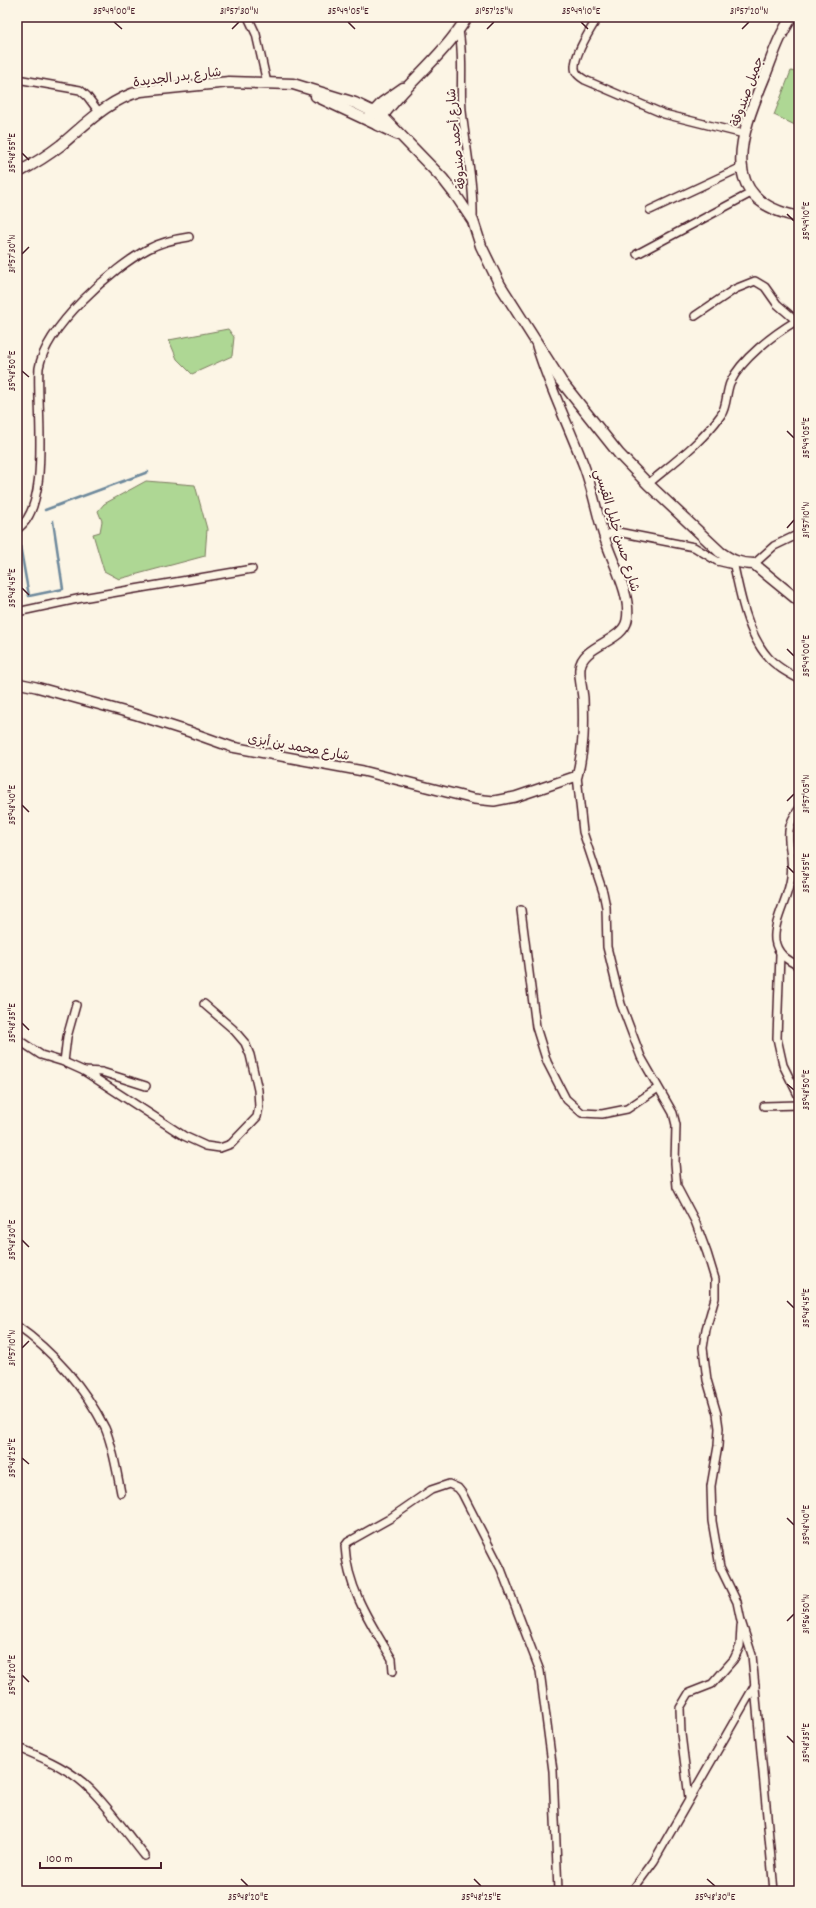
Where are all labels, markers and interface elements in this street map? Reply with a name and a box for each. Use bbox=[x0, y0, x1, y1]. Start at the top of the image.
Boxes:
text: 35°49'00"E bbox=[93, 5, 135, 19]
text: 31°57'30"N bbox=[220, 5, 258, 19]
text: 35°49'05"E bbox=[327, 5, 369, 19]
text: 31°57'25"N bbox=[475, 5, 513, 19]
text: 35°49'10"E bbox=[562, 5, 601, 19]
text: 31°57'20"N bbox=[730, 5, 768, 19]
street label: جميل صندوقة bbox=[727, 54, 770, 130]
street label: شارع بدر الجديدة bbox=[132, 64, 223, 93]
street label: شارع أحمد صندوقة bbox=[443, 87, 472, 190]
text: 35°48'55"E bbox=[6, 133, 20, 173]
text: 35°49'10"E bbox=[800, 201, 814, 240]
text: 31°57'30"N bbox=[6, 235, 20, 273]
text: 35°48'50"E bbox=[6, 350, 20, 391]
text: 35°49'05"E bbox=[800, 417, 814, 459]
street label: شارع حسن خليل القيسي bbox=[588, 467, 643, 595]
text: 31°57'10"N bbox=[800, 502, 814, 538]
text: 35°48'45"E bbox=[6, 568, 20, 608]
text: 35°49'00"E bbox=[800, 635, 814, 677]
street label: شارع محمد بن أبزى bbox=[246, 730, 351, 767]
text: 31°57'05"N bbox=[800, 775, 814, 813]
text: 35°48'40"E bbox=[6, 784, 20, 825]
text: 35°48'55"E bbox=[800, 853, 814, 893]
text: 35°48'35"E bbox=[6, 1003, 20, 1043]
text: 35°48'50"E bbox=[800, 1069, 814, 1110]
text: 35°48'30"E bbox=[6, 1219, 20, 1260]
text: 35°48'45"E bbox=[800, 1288, 814, 1328]
text: 31°57'10"N bbox=[6, 1330, 20, 1366]
text: 35°48'25"E bbox=[6, 1438, 20, 1478]
text: 35°48'40"E bbox=[800, 1504, 814, 1545]
text: 31°56'50"N bbox=[800, 1594, 814, 1634]
text: 35°48'20"E bbox=[6, 1654, 20, 1695]
text: 35°48'35"E bbox=[800, 1723, 814, 1763]
scale bar bbox=[40, 1844, 161, 1870]
text: 100 m bbox=[46, 1851, 73, 1868]
text: 35°48'20"E bbox=[228, 1891, 269, 1905]
text: 35°48'25"E bbox=[461, 1891, 501, 1905]
text: 35°48'30"E bbox=[695, 1891, 736, 1905]

